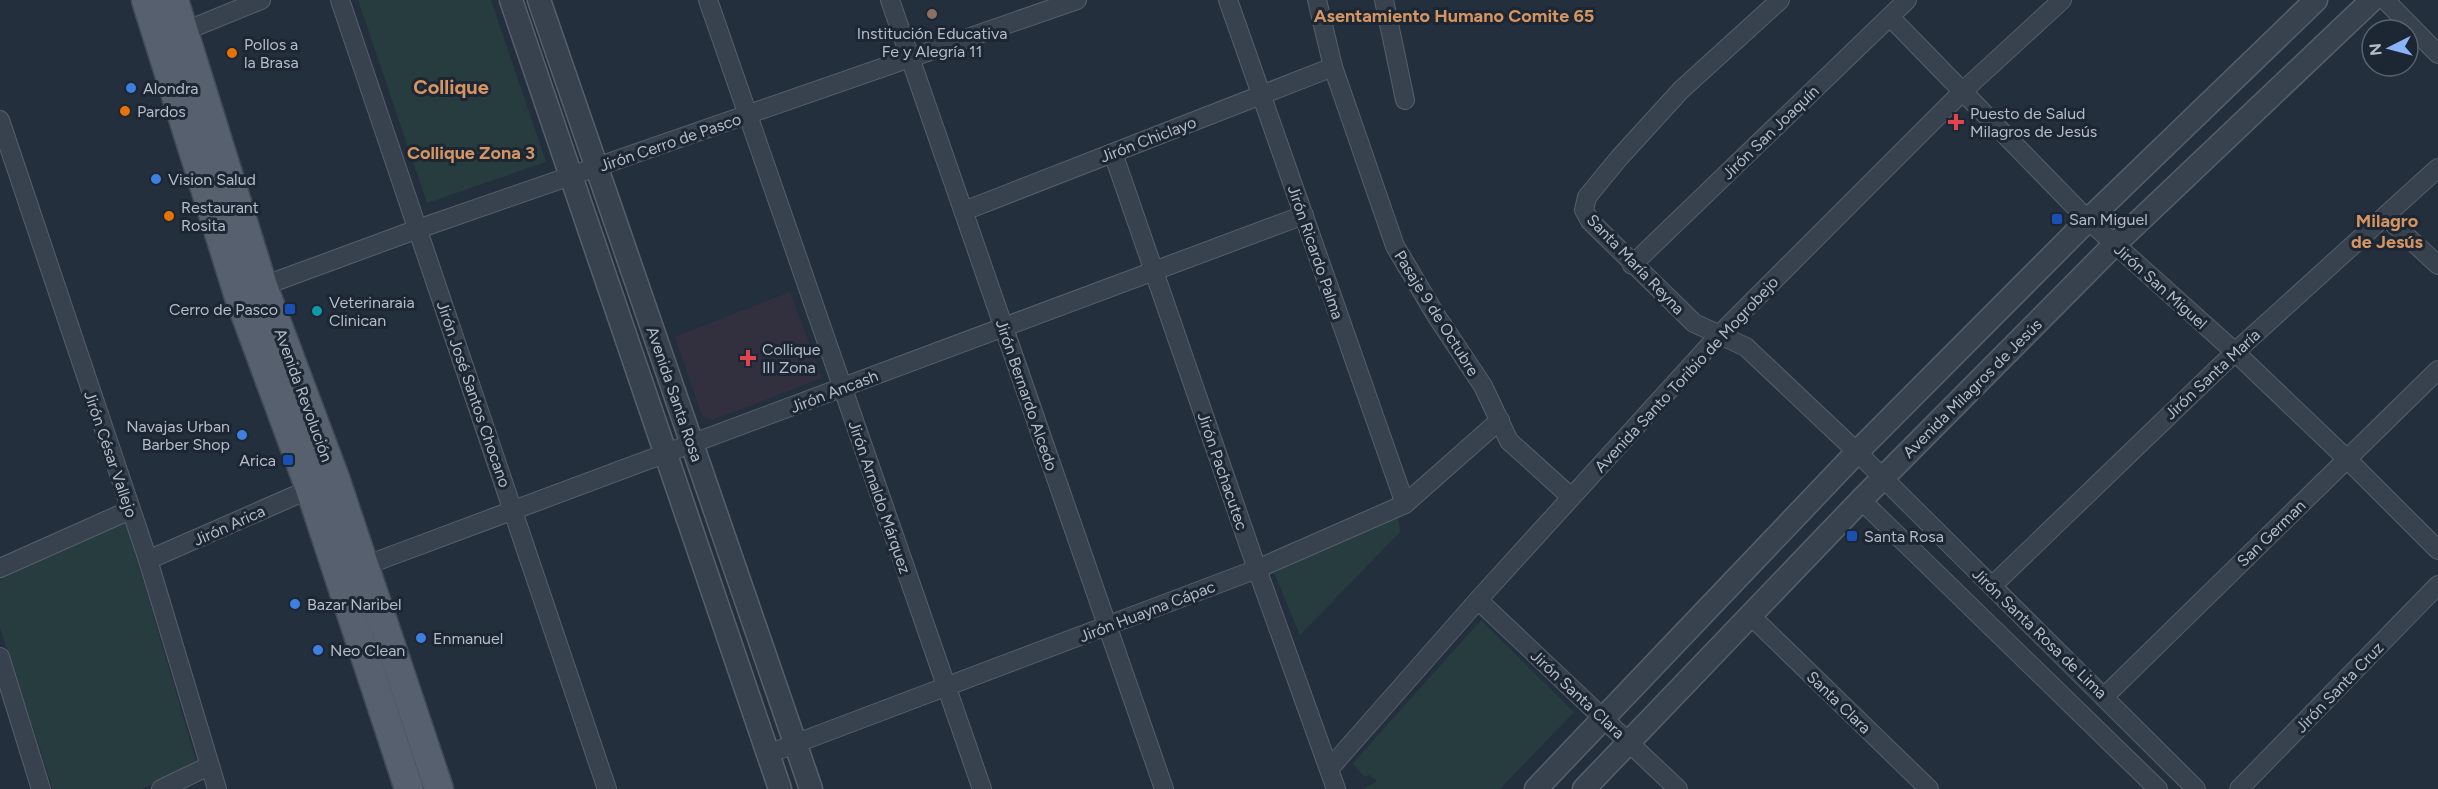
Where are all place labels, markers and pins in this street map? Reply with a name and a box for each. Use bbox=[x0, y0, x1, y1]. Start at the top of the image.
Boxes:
marker: Institución Educativa Fe y Alegría 11 bbox=[925, 7, 939, 21]
place label: Institución Educativa Fe y Alegría 11 bbox=[857, 24, 1007, 61]
place label: Pollos a la Brasa bbox=[244, 35, 299, 72]
marker: Pollos a la Brasa bbox=[225, 46, 239, 60]
place label: Alondra bbox=[143, 79, 199, 98]
marker: Alondra bbox=[124, 81, 138, 95]
place label: Pardos bbox=[137, 102, 186, 121]
marker: Pardos bbox=[118, 104, 132, 118]
place label: Puesto de Salud Milagros de Jesús bbox=[1970, 104, 2097, 141]
marker: Puesto de Salud Milagros de Jesús bbox=[1947, 113, 1965, 131]
place label: Vision Salud bbox=[168, 170, 256, 189]
marker: Vision Salud bbox=[149, 172, 163, 186]
place label: Restaurant Rosita bbox=[181, 198, 259, 235]
marker: Restaurant Rosita bbox=[162, 209, 176, 223]
place label: San Miguel bbox=[2069, 210, 2148, 229]
marker: San Miguel bbox=[2050, 212, 2064, 226]
place label: Veterinaraia Clinican bbox=[329, 293, 415, 330]
place label: Cerro de Pasco bbox=[169, 300, 278, 319]
marker: Cerro de Pasco bbox=[283, 302, 297, 316]
marker: Veterinaraia Clinican bbox=[310, 304, 324, 318]
place label: Collique III Zona bbox=[762, 340, 821, 377]
marker: Collique III Zona bbox=[739, 349, 757, 367]
place label: Navajas Urban Barber Shop bbox=[126, 417, 230, 454]
marker: Navajas Urban Barber Shop bbox=[235, 428, 249, 442]
place label: Arica bbox=[239, 451, 276, 470]
marker: Arica bbox=[281, 453, 295, 467]
place label: Santa Rosa bbox=[1864, 527, 1944, 546]
marker: Santa Rosa bbox=[1845, 529, 1859, 543]
place label: Bazar Naribel bbox=[307, 595, 402, 614]
marker: Bazar Naribel bbox=[288, 597, 302, 611]
place label: Enmanuel bbox=[433, 629, 503, 648]
marker: Enmanuel bbox=[414, 631, 428, 645]
place label: Neo Clean bbox=[330, 641, 405, 660]
marker: Neo Clean bbox=[311, 643, 325, 657]

